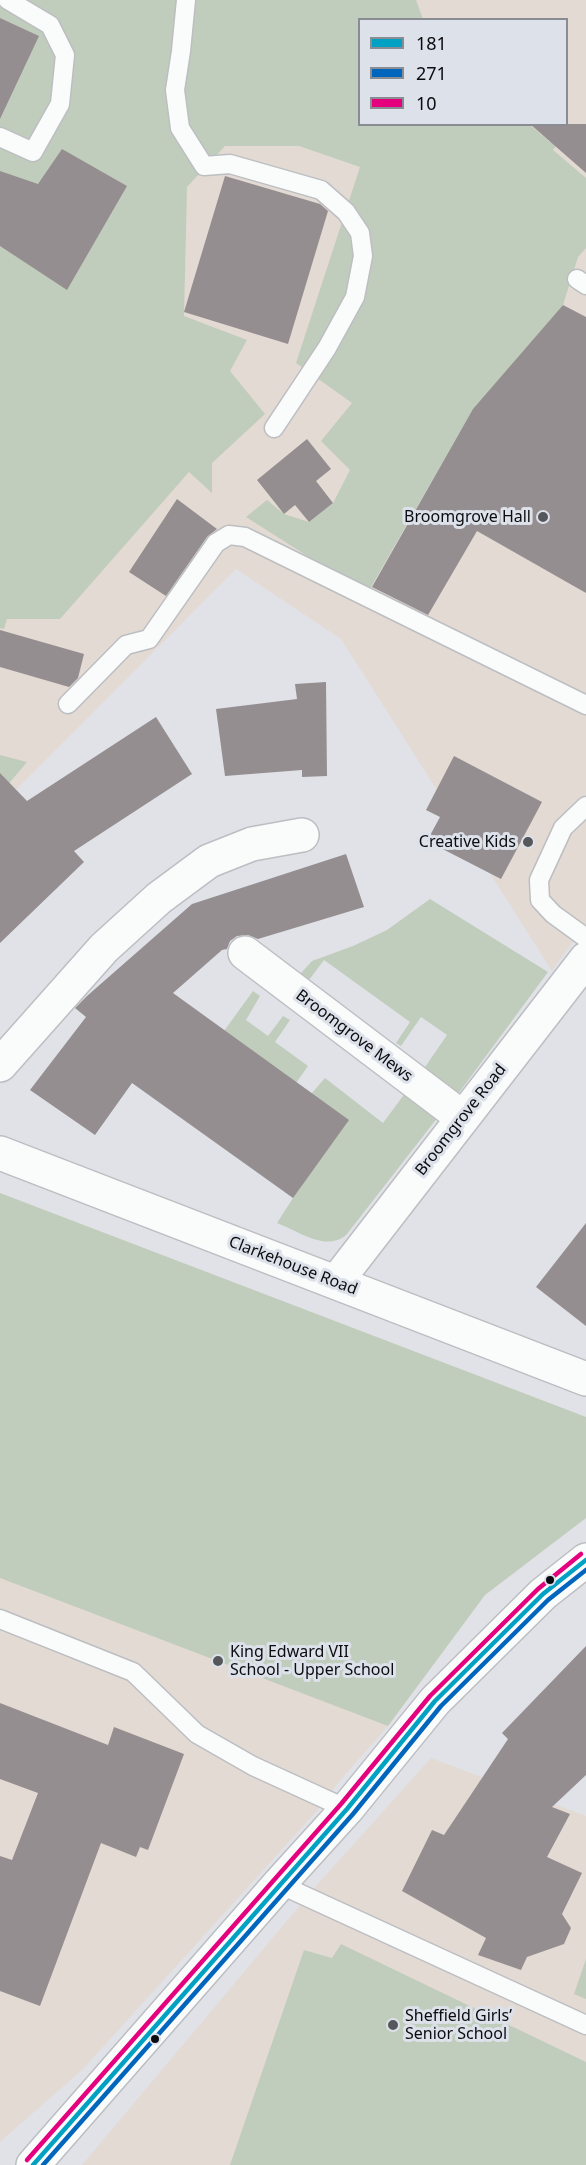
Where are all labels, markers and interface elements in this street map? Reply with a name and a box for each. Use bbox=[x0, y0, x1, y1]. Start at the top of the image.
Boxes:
legend bbox=[358, 18, 568, 126]
text: 181 bbox=[416, 31, 447, 55]
text: 271 bbox=[416, 61, 447, 85]
text: 10 bbox=[416, 91, 437, 115]
place label: Broomgrove Hall bbox=[404, 507, 531, 527]
marker: Broomgrove Hall bbox=[536, 510, 550, 524]
place label: Creative Kids bbox=[419, 832, 516, 852]
marker: Creative Kids bbox=[521, 835, 535, 849]
street label: Broomgrove Mews bbox=[292, 986, 416, 1086]
street label: Broomgrove Road bbox=[411, 1060, 511, 1180]
street label: Clarkehouse Road bbox=[226, 1233, 360, 1299]
unlabelled marker bbox=[544, 1574, 556, 1586]
place label: King Edward VII School - Upper School bbox=[230, 1642, 394, 1680]
marker: King Edward VII School - Upper School bbox=[211, 1654, 225, 1668]
place label: Sheffield Girls’ Senior School bbox=[405, 2006, 512, 2044]
marker: Sheffield Girls’ Senior School bbox=[386, 2018, 400, 2032]
unlabelled marker bbox=[149, 2033, 161, 2045]

